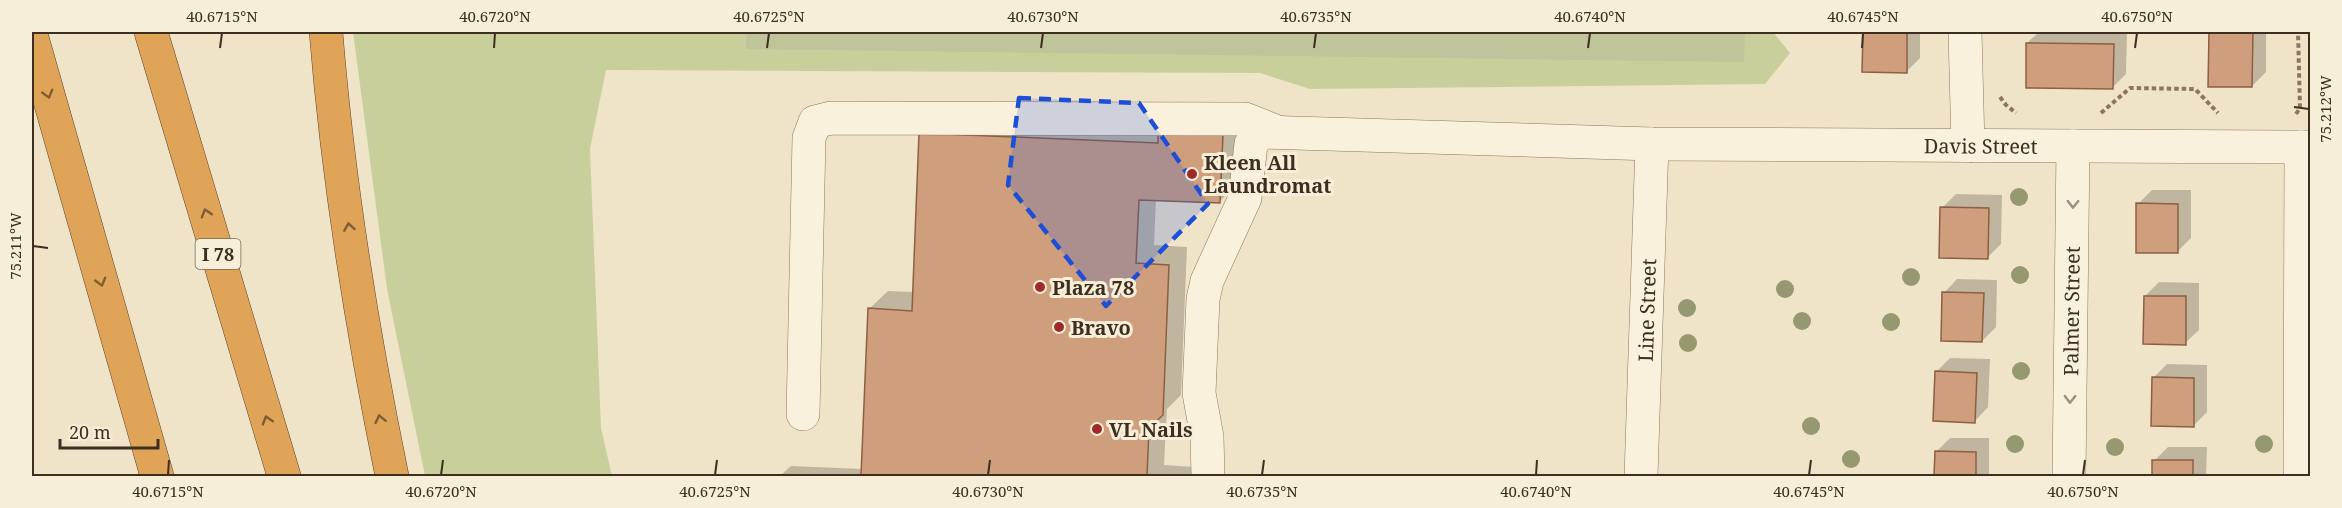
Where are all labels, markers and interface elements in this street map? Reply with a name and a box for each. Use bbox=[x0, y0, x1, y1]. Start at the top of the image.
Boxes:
text: 40.6715°N bbox=[186, 6, 258, 26]
text: 40.6720°N bbox=[459, 6, 531, 26]
text: 40.6725°N bbox=[733, 6, 805, 26]
text: 40.6730°N bbox=[1007, 6, 1079, 26]
text: 40.6735°N bbox=[1280, 6, 1352, 26]
text: 40.6740°N bbox=[1554, 6, 1626, 26]
text: 40.6745°N bbox=[1827, 6, 1899, 26]
text: 40.6750°N bbox=[2101, 6, 2173, 26]
text: 75.212°W bbox=[2315, 75, 2335, 143]
one-way arrow bbox=[40, 89, 53, 99]
street label: Davis Street bbox=[1924, 132, 2038, 159]
place label: Kleen All Laundromat bbox=[1204, 149, 1331, 199]
marker: Kleen All Laundromat bbox=[1185, 167, 1199, 181]
one-way arrow bbox=[2066, 200, 2079, 209]
one-way arrow bbox=[201, 209, 213, 219]
text: 75.211°W bbox=[5, 212, 25, 280]
one-way arrow bbox=[343, 222, 356, 232]
road number: I 78 bbox=[196, 239, 240, 269]
street label: Palmer Street bbox=[2057, 246, 2085, 376]
street label: Line Street bbox=[1631, 258, 1662, 362]
place label: Plaza 78 bbox=[1052, 274, 1134, 301]
one-way arrow bbox=[94, 276, 107, 286]
marker: Plaza 78 bbox=[1033, 280, 1047, 294]
place label: Bravo bbox=[1071, 314, 1131, 341]
marker: Bravo bbox=[1052, 320, 1066, 334]
one-way arrow bbox=[2064, 395, 2076, 404]
scale bar bbox=[60, 412, 158, 450]
one-way arrow bbox=[374, 414, 387, 424]
one-way arrow bbox=[262, 416, 274, 426]
place label: VL Nails bbox=[1109, 416, 1193, 443]
text: 20 m bbox=[69, 420, 111, 444]
marker: VL Nails bbox=[1090, 422, 1104, 436]
text: 40.6715°N bbox=[132, 481, 204, 501]
text: 40.6720°N bbox=[405, 481, 477, 501]
text: 40.6725°N bbox=[679, 481, 751, 501]
text: 40.6730°N bbox=[952, 481, 1024, 501]
text: 40.6735°N bbox=[1226, 481, 1298, 501]
text: 40.6740°N bbox=[1500, 481, 1572, 501]
text: 40.6745°N bbox=[1773, 481, 1845, 501]
text: 40.6750°N bbox=[2047, 481, 2119, 501]

